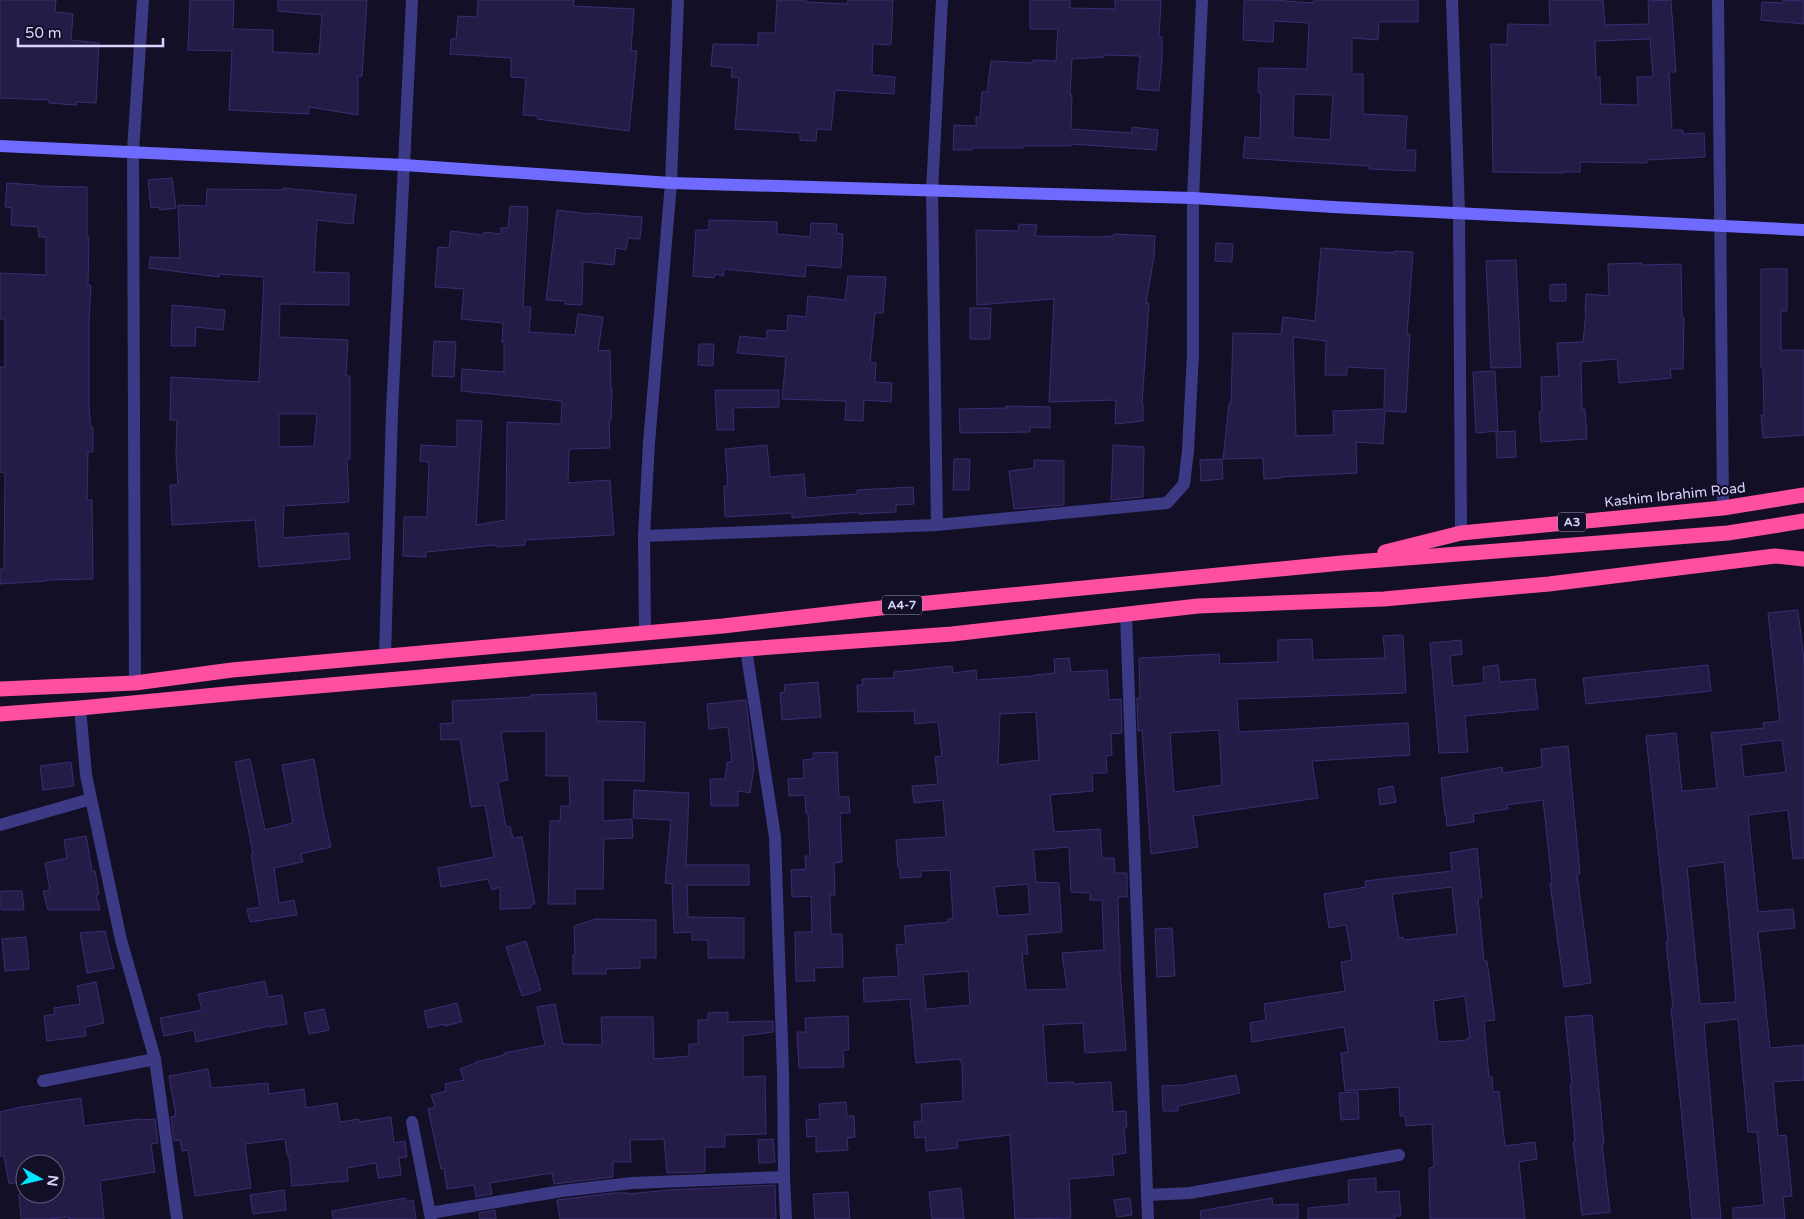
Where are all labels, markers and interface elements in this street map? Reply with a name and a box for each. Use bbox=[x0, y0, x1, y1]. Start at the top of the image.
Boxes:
scale bar bbox=[18, 15, 162, 47]
text: 50 m bbox=[25, 24, 62, 42]
street label: Kashim Ibrahim Road bbox=[1603, 479, 1747, 511]
road number: A3 bbox=[1558, 512, 1586, 532]
road number: A4-7 bbox=[882, 596, 922, 614]
north arrow bbox=[15, 1154, 65, 1204]
text: N bbox=[43, 1174, 62, 1187]

